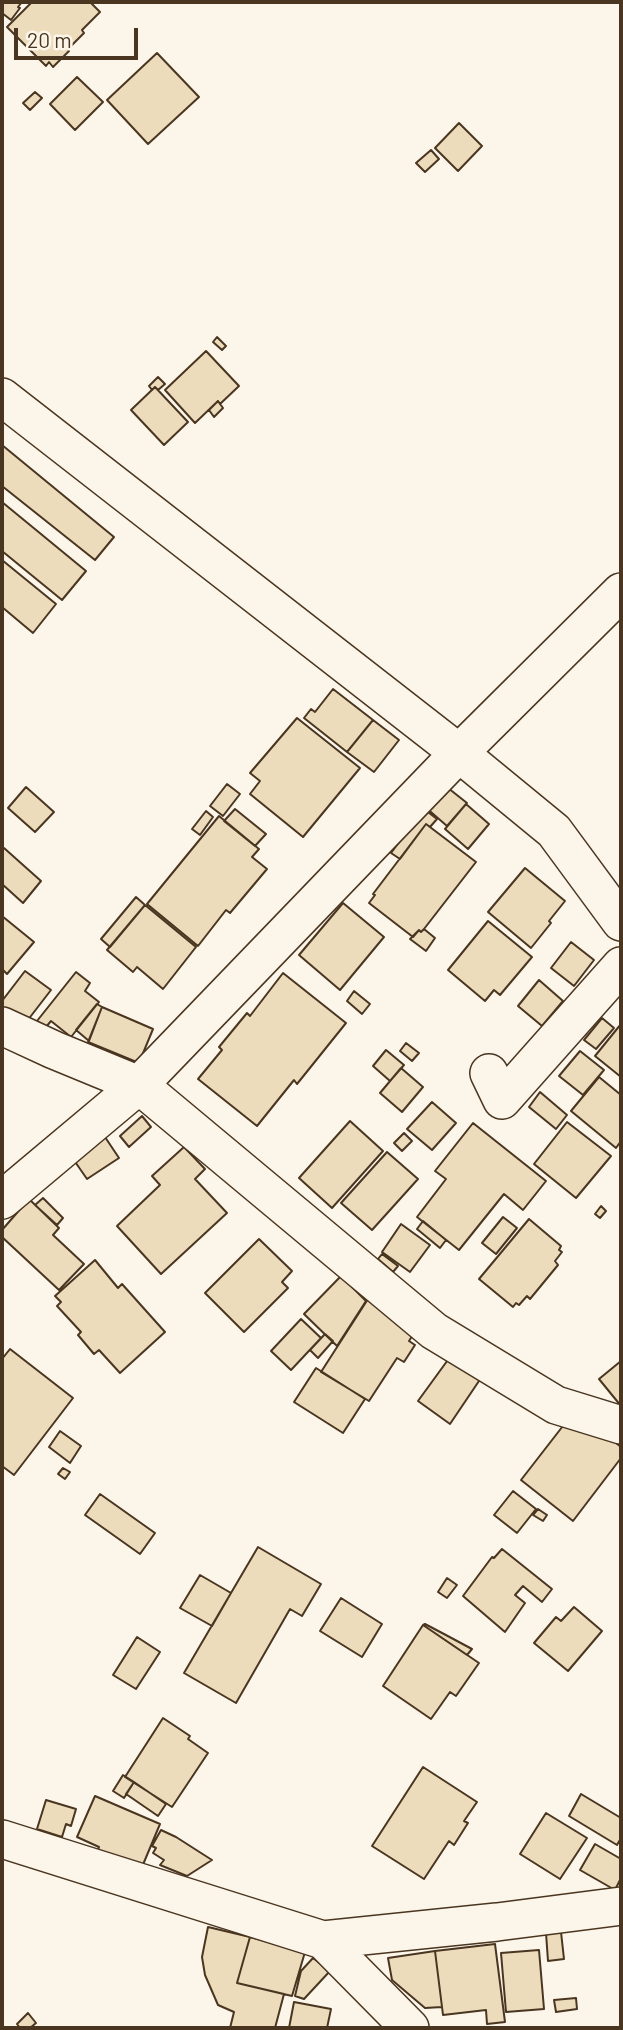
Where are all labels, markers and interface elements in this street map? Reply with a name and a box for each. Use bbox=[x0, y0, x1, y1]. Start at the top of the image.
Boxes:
scale bar bbox=[18, 14, 142, 58]
text: 20 m bbox=[27, 27, 72, 52]

